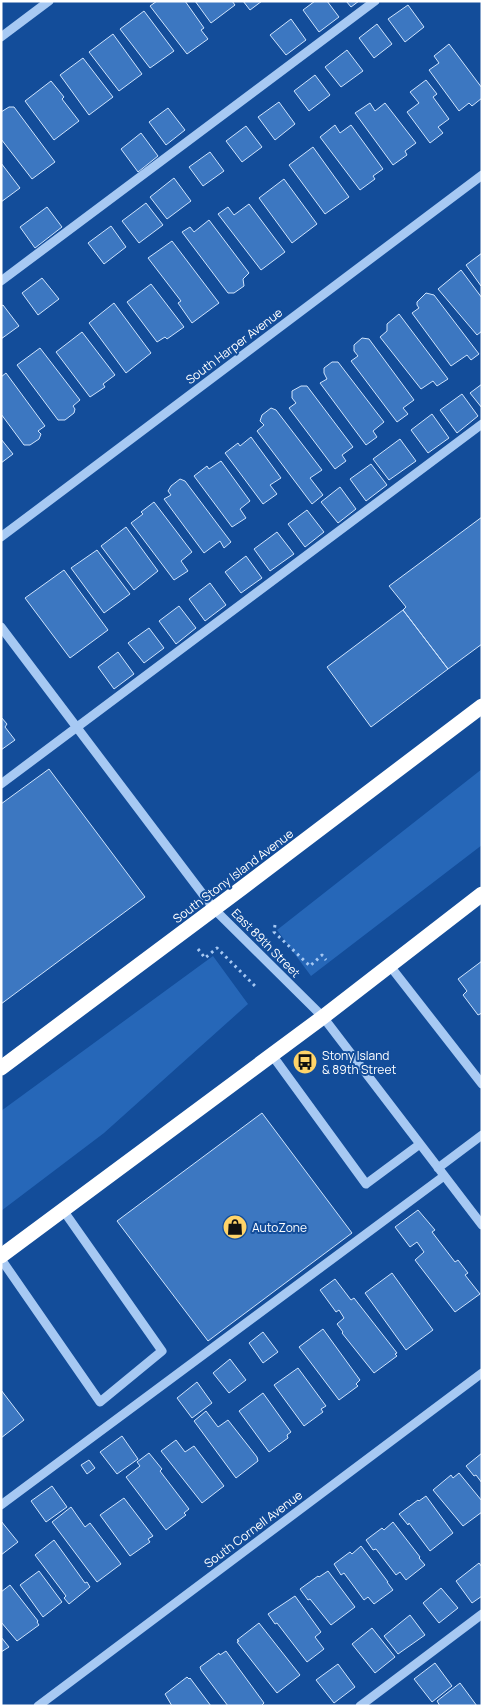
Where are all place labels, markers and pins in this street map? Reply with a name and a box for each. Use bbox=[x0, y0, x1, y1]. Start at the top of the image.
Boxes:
place label: Stony Island & 89th Street bbox=[322, 1047, 396, 1078]
bus stop icon: Stony Island & 89th Street bbox=[292, 1049, 318, 1075]
shop icon: AutoZone bbox=[222, 1214, 248, 1240]
place label: AutoZone bbox=[252, 1219, 307, 1236]

